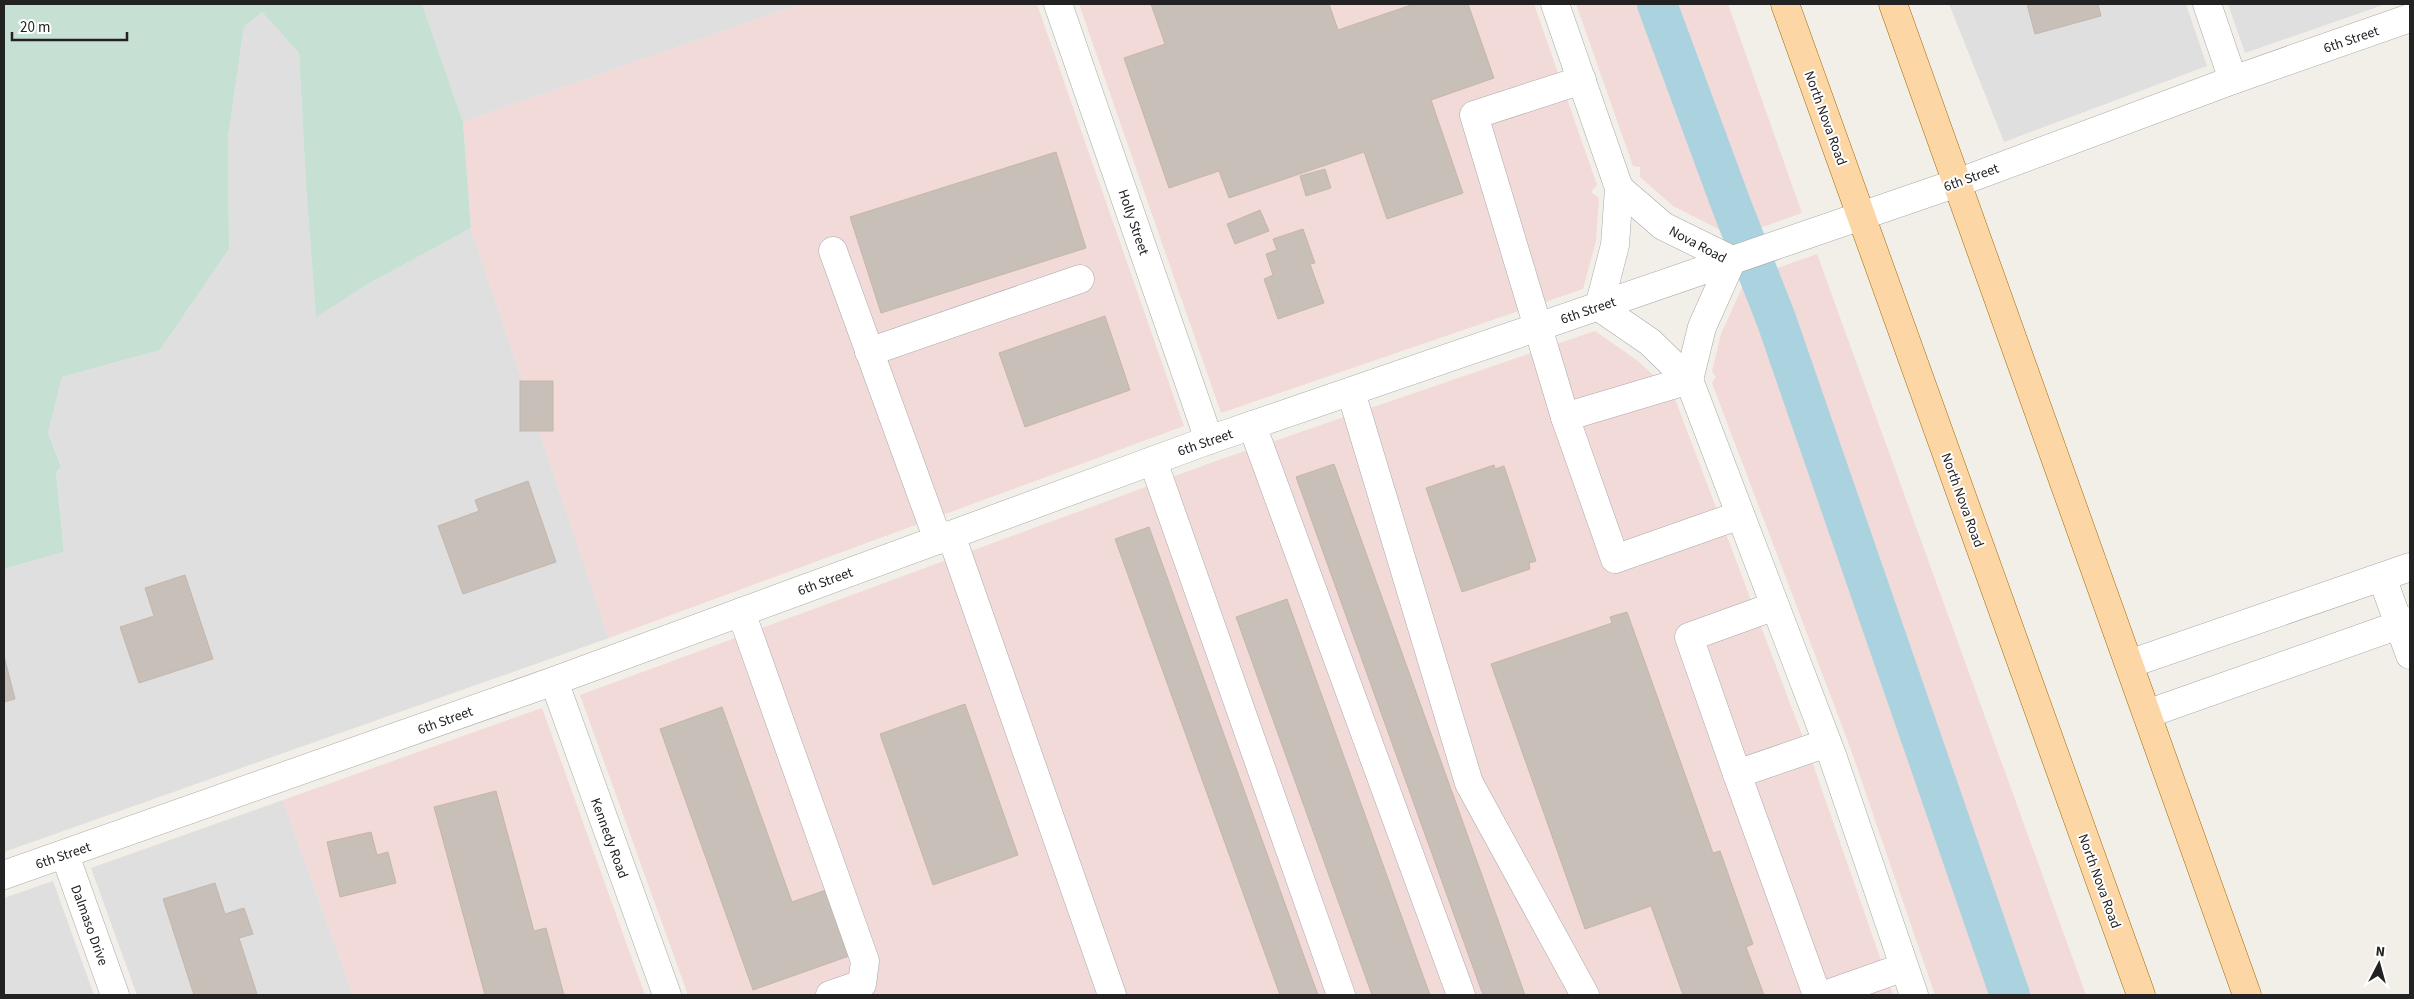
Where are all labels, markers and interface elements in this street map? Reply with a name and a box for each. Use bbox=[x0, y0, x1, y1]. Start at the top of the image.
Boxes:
scale bar bbox=[12, 10, 128, 42]
text: 20 m bbox=[20, 17, 50, 38]
street label: 6th Street bbox=[2321, 21, 2382, 59]
street label: North Nova Road bbox=[1799, 68, 1851, 168]
street label: 6th Street bbox=[1941, 159, 2002, 197]
street label: Holly Street bbox=[1112, 187, 1154, 258]
street label: Nova Road bbox=[1665, 221, 1730, 268]
street label: 6th Street bbox=[1558, 292, 1619, 330]
street label: 6th Street bbox=[1175, 424, 1236, 462]
street label: North Nova Road bbox=[1936, 450, 1988, 550]
street label: 6th Street bbox=[795, 563, 856, 601]
street label: 6th Street bbox=[415, 702, 476, 740]
street label: Kennedy Road bbox=[585, 795, 633, 881]
street label: North Nova Road bbox=[2073, 831, 2125, 931]
street label: 6th Street bbox=[33, 837, 94, 875]
street label: Dalmaso Drive bbox=[65, 882, 113, 969]
north arrow bbox=[2354, 939, 2404, 989]
text: N bbox=[2375, 942, 2386, 962]

